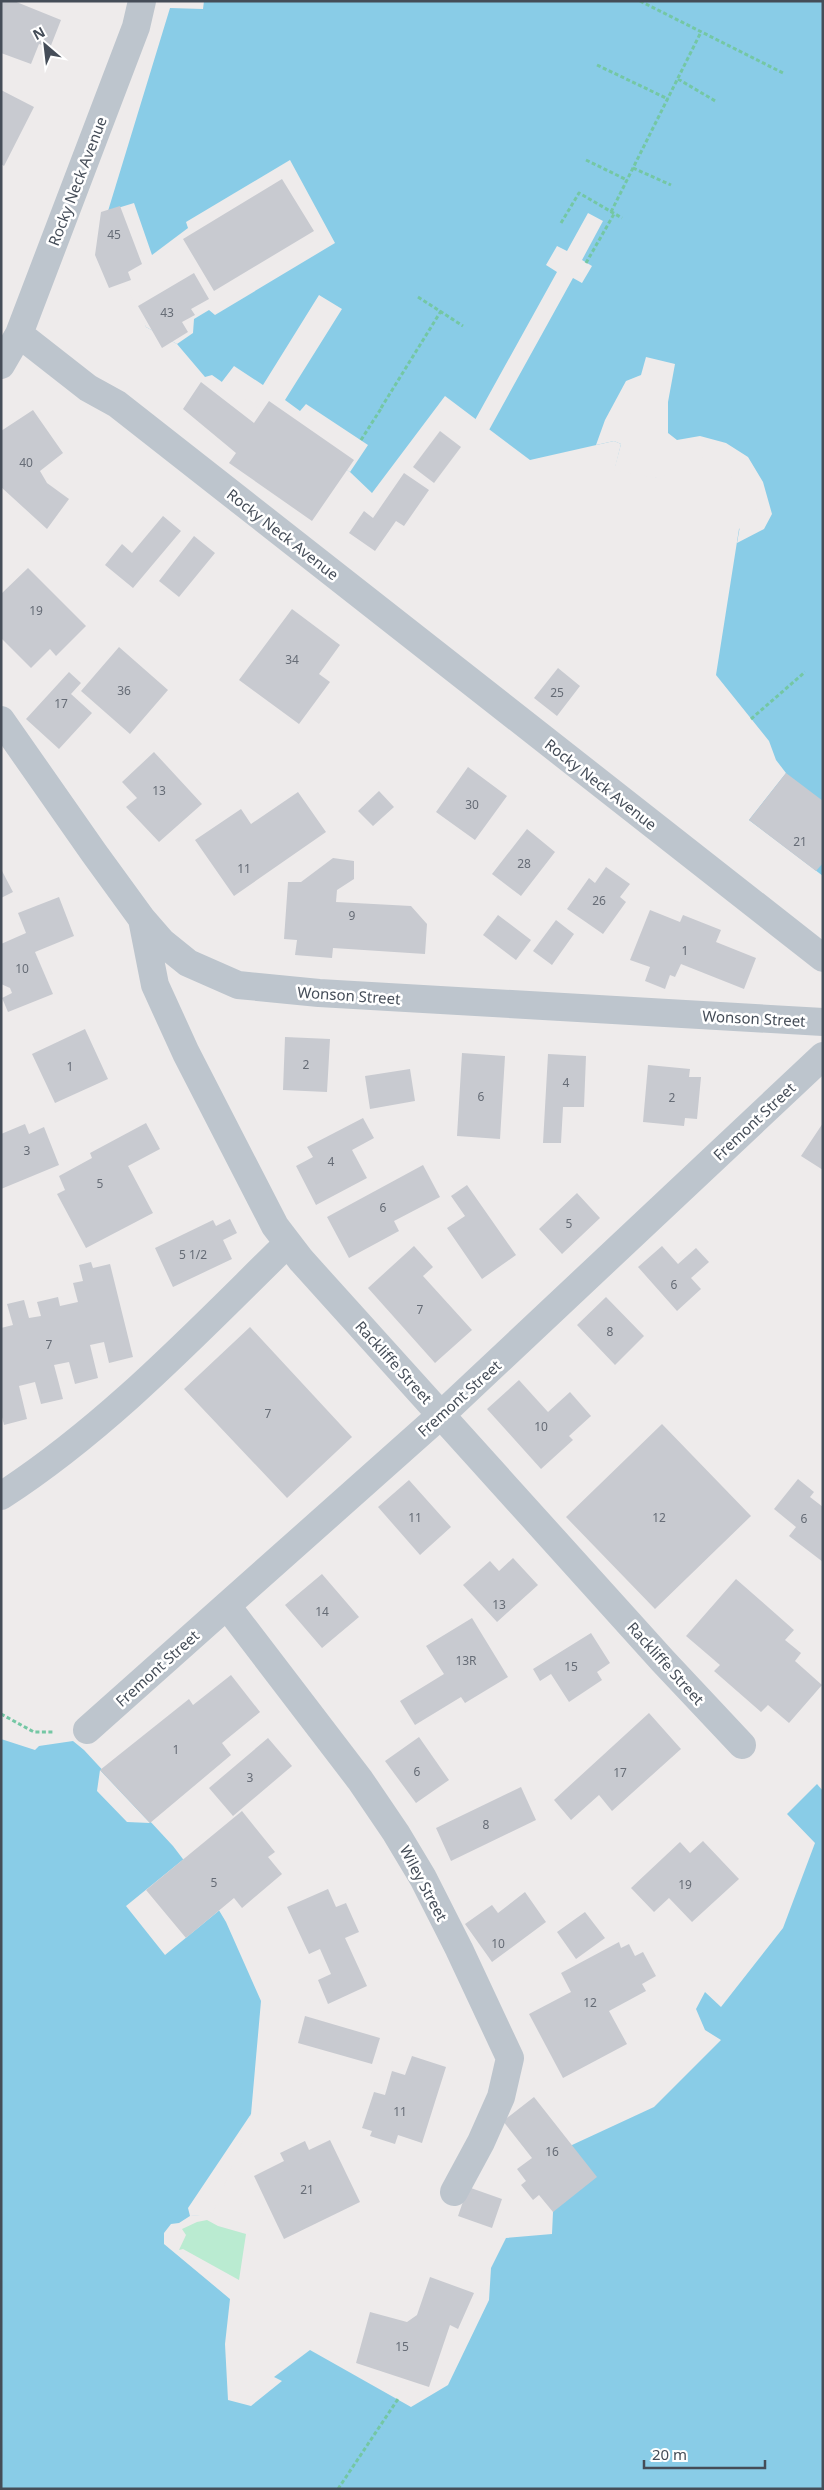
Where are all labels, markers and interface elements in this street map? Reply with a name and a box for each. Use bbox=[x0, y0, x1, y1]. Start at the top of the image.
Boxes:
north arrow bbox=[20, 20, 70, 70]
text: N bbox=[29, 22, 48, 44]
street label: Rocky Neck Avenue bbox=[43, 114, 111, 248]
house number: 45 bbox=[107, 226, 121, 243]
house number: 43 bbox=[160, 304, 174, 321]
house number: 40 bbox=[19, 454, 33, 471]
street label: Rocky Neck Avenue bbox=[223, 484, 343, 584]
house number: 19 bbox=[29, 602, 43, 619]
house number: 34 bbox=[285, 651, 299, 668]
house number: 36 bbox=[117, 682, 131, 699]
house number: 25 bbox=[550, 684, 564, 701]
house number: 17 bbox=[54, 695, 68, 712]
street label: Rocky Neck Avenue bbox=[541, 734, 661, 834]
house number: 13 bbox=[152, 782, 166, 799]
house number: 30 bbox=[465, 796, 479, 813]
house number: 21 bbox=[793, 833, 807, 850]
house number: 28 bbox=[517, 855, 531, 872]
house number: 11 bbox=[237, 860, 251, 877]
house number: 26 bbox=[592, 892, 606, 909]
house number: 9 bbox=[349, 907, 356, 924]
house number: 1 bbox=[682, 942, 688, 959]
house number: 10 bbox=[15, 960, 29, 977]
street label: Wonson Street bbox=[297, 981, 402, 1009]
street label: Wonson Street bbox=[702, 1005, 807, 1031]
house number: 2 bbox=[303, 1056, 310, 1073]
house number: 1 bbox=[67, 1058, 73, 1075]
house number: 4 bbox=[563, 1074, 570, 1091]
street label: Fremont Street bbox=[709, 1077, 800, 1164]
house number: 6 bbox=[478, 1088, 485, 1105]
house number: 2 bbox=[669, 1089, 676, 1106]
house number: 3 bbox=[24, 1142, 31, 1159]
house number: 4 bbox=[328, 1153, 335, 1170]
house number: 5 bbox=[97, 1175, 104, 1192]
house number: 6 bbox=[380, 1199, 387, 1216]
house number: 5 bbox=[566, 1215, 573, 1232]
house number: 5 1/2 bbox=[179, 1246, 207, 1263]
house number: 6 bbox=[671, 1276, 678, 1293]
house number: 7 bbox=[417, 1301, 424, 1318]
street label: Rackliffe Street bbox=[351, 1316, 437, 1408]
house number: 8 bbox=[607, 1323, 614, 1340]
house number: 7 bbox=[46, 1336, 53, 1353]
street label: Fremont Street bbox=[413, 1355, 505, 1441]
house number: 7 bbox=[265, 1405, 272, 1422]
house number: 10 bbox=[534, 1418, 548, 1435]
house number: 11 bbox=[408, 1509, 422, 1526]
house number: 12 bbox=[652, 1509, 666, 1526]
house number: 6 bbox=[801, 1510, 808, 1527]
house number: 13 bbox=[492, 1596, 506, 1613]
house number: 14 bbox=[315, 1603, 329, 1620]
street label: Rackliffe Street bbox=[623, 1617, 709, 1709]
street label: Fremont Street bbox=[111, 1625, 203, 1711]
house number: 13R bbox=[455, 1652, 477, 1669]
house number: 15 bbox=[564, 1658, 578, 1675]
house number: 1 bbox=[173, 1741, 179, 1758]
house number: 6 bbox=[414, 1763, 421, 1780]
house number: 17 bbox=[613, 1764, 627, 1781]
house number: 3 bbox=[247, 1769, 254, 1786]
house number: 8 bbox=[483, 1816, 490, 1833]
street label: Wiley Street bbox=[396, 1842, 453, 1925]
house number: 5 bbox=[211, 1874, 218, 1891]
house number: 19 bbox=[678, 1876, 692, 1893]
house number: 10 bbox=[491, 1935, 505, 1952]
house number: 12 bbox=[583, 1994, 597, 2011]
house number: 11 bbox=[393, 2103, 407, 2120]
house number: 16 bbox=[545, 2143, 559, 2160]
house number: 21 bbox=[300, 2181, 314, 2198]
house number: 15 bbox=[395, 2338, 409, 2355]
scale bar bbox=[644, 2438, 765, 2470]
text: 20 m bbox=[652, 2444, 687, 2464]

